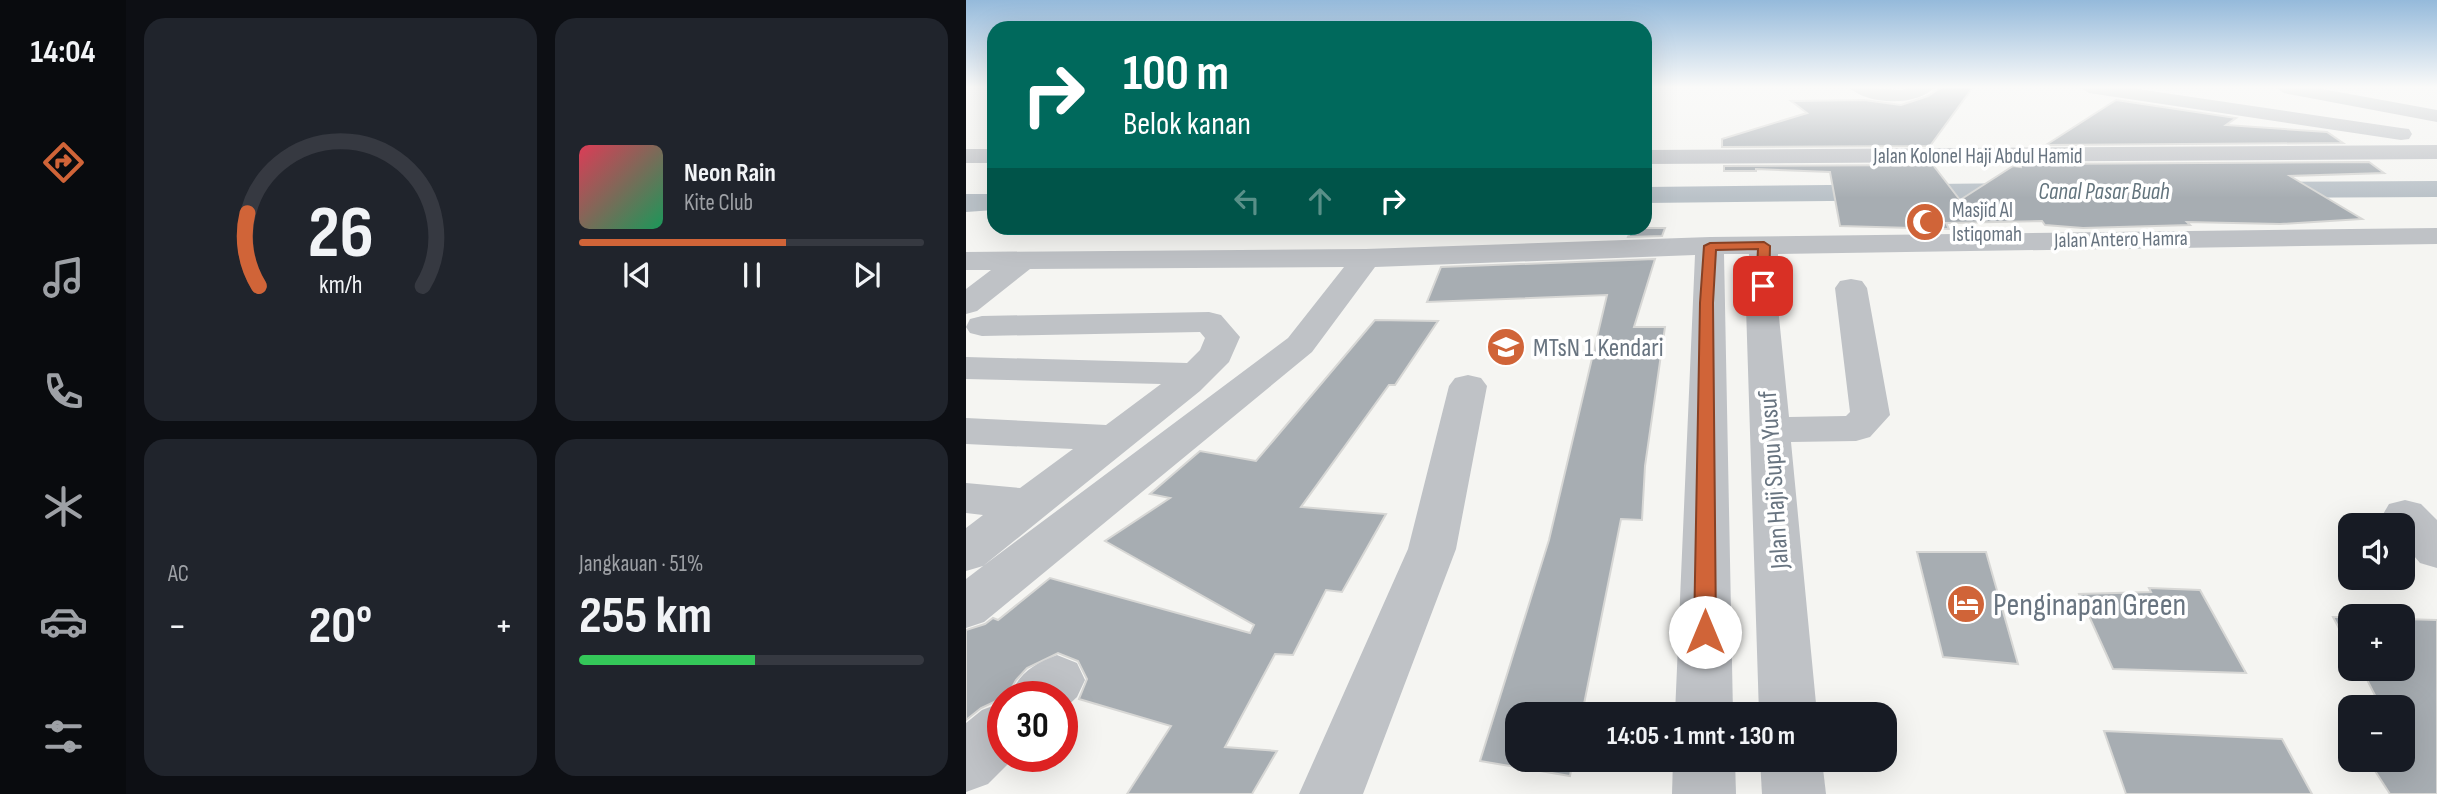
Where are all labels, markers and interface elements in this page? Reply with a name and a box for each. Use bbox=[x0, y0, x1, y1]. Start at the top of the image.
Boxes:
text: 14:04 bbox=[31, 33, 95, 72]
text: 100 m bbox=[1123, 45, 1229, 104]
icon: right bbox=[1008, 49, 1099, 140]
text: Belok kanan bbox=[1123, 105, 1251, 144]
icon: directions bbox=[39, 138, 88, 187]
street label: Jalan Kolonel Haji Abdul Hamid bbox=[1872, 144, 2083, 169]
text: Neon Rain bbox=[684, 158, 776, 189]
water label: Canal Pasar Buah bbox=[2038, 178, 2170, 206]
icon: left bbox=[1228, 182, 1266, 220]
icon: ahead bbox=[1301, 182, 1339, 220]
icon: right bbox=[1374, 182, 1412, 220]
text: Kite Club bbox=[684, 189, 753, 217]
text: 26 bbox=[307, 190, 374, 278]
place label: Masjid Al Istiqomah bbox=[1952, 198, 2022, 247]
mosque icon: Masjid Al Istiqomah bbox=[1904, 201, 1946, 243]
street label: Jalan Antero Hamra bbox=[2053, 226, 2188, 253]
icon: music bbox=[39, 253, 88, 302]
icon: previous bbox=[618, 256, 656, 294]
icon: pause bbox=[733, 256, 771, 294]
icon: next bbox=[848, 256, 886, 294]
pin bbox=[1733, 256, 1793, 316]
icon: arrive bbox=[1744, 267, 1782, 305]
text: km/h bbox=[319, 270, 362, 301]
school or university icon: MTsN 1 Kendari bbox=[1485, 326, 1527, 368]
place label: MTsN 1 Kendari bbox=[1533, 333, 1663, 364]
icon: phone bbox=[39, 367, 88, 416]
street label: Jalan Haji Supu Yusuf bbox=[1753, 389, 1796, 571]
icon: climate bbox=[39, 482, 88, 531]
map controls bbox=[2338, 513, 2415, 772]
button: sound bbox=[2338, 513, 2415, 590]
text: Jangkauan · 51% bbox=[579, 550, 703, 578]
text: AC bbox=[168, 560, 189, 588]
hotel icon: Penginapan Green bbox=[1945, 583, 1987, 625]
text: 255 km bbox=[579, 585, 712, 648]
place label: Penginapan Green bbox=[1993, 586, 2186, 625]
text: 20° bbox=[309, 595, 372, 658]
position arrow bbox=[1668, 595, 1742, 669]
icon: car bbox=[39, 597, 88, 646]
text: − bbox=[168, 604, 187, 649]
text: + bbox=[494, 604, 513, 649]
button: + bbox=[2338, 604, 2415, 681]
speed limit sign: 30 bbox=[987, 681, 1078, 772]
button: − bbox=[2338, 695, 2415, 772]
icon: filters bbox=[39, 712, 88, 761]
text: 14:05 · 1 mnt · 130 m bbox=[1607, 721, 1795, 752]

